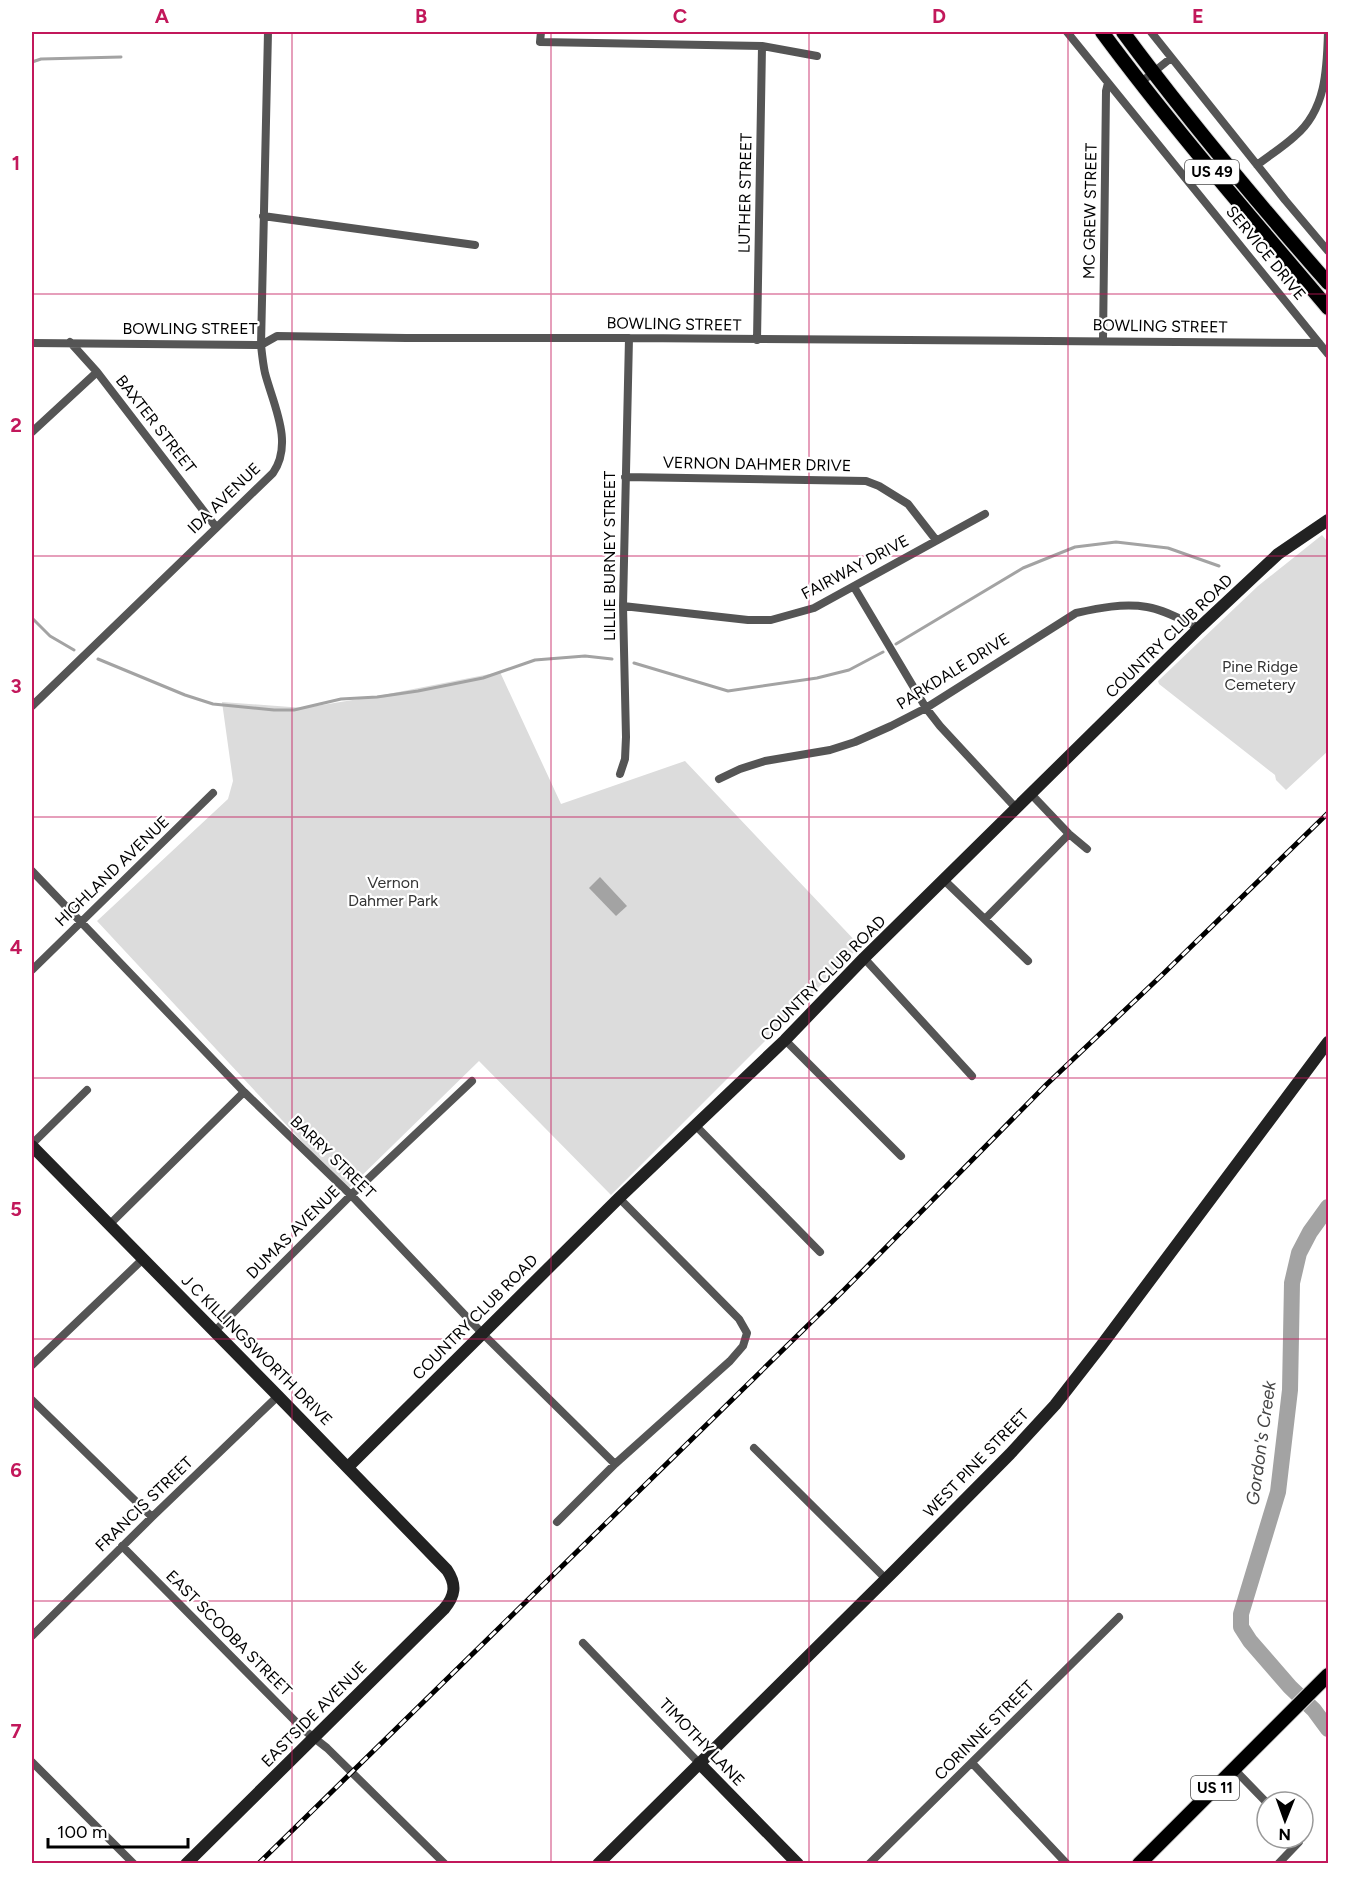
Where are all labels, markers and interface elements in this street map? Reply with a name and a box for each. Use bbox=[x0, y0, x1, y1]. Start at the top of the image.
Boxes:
text: A bbox=[155, 4, 170, 28]
text: B bbox=[415, 4, 427, 28]
text: C bbox=[673, 4, 687, 28]
text: D bbox=[932, 4, 946, 28]
text: E bbox=[1192, 4, 1204, 28]
street label: LUTHER STREET bbox=[734, 133, 756, 253]
street label: MC GREW STREET bbox=[1079, 142, 1101, 279]
text: 1 bbox=[12, 151, 20, 175]
road number: US 49 bbox=[1185, 160, 1239, 184]
street label: SERVICE DRIVE bbox=[1222, 202, 1310, 304]
street label: BOWLING STREET bbox=[606, 313, 742, 335]
street label: BOWLING STREET bbox=[1092, 315, 1228, 337]
street label: BOWLING STREET bbox=[122, 319, 258, 338]
street label: BAXTER STREET bbox=[112, 371, 200, 477]
text: 2 bbox=[10, 413, 22, 437]
street label: VERNON DAHMER DRIVE bbox=[663, 453, 851, 475]
street label: IDA AVENUE bbox=[184, 459, 264, 537]
street label: LILLIE BURNEY STREET bbox=[600, 471, 619, 641]
street label: FAIRWAY DRIVE bbox=[798, 531, 912, 603]
street label: COUNTRY CLUB ROAD bbox=[1102, 570, 1236, 702]
street label: PARKDALE DRIVE bbox=[893, 629, 1013, 713]
park label: Pine Ridge Cemetery bbox=[1222, 657, 1298, 694]
text: 3 bbox=[10, 674, 22, 698]
street label: HIGHLAND AVENUE bbox=[51, 812, 173, 930]
park label: Vernon Dahmer Park bbox=[348, 873, 438, 910]
street label: COUNTRY CLUB ROAD bbox=[756, 911, 890, 1045]
text: 4 bbox=[10, 935, 23, 959]
street label: BARRY STREET bbox=[287, 1112, 380, 1202]
street label: DUMAS AVENUE bbox=[242, 1181, 344, 1283]
text: 5 bbox=[10, 1197, 22, 1221]
street label: COUNTRY CLUB ROAD bbox=[408, 1250, 542, 1384]
street label: J C KILLINGSWORTH DRIVE bbox=[178, 1271, 336, 1429]
water label: Gordon's Creek bbox=[1241, 1378, 1281, 1507]
street label: WEST PINE STREET bbox=[919, 1405, 1033, 1521]
street label: FRANCIS STREET bbox=[91, 1453, 197, 1555]
text: 6 bbox=[10, 1458, 22, 1482]
street label: EAST SCOOBA STREET bbox=[162, 1566, 296, 1700]
street label: EASTSIDE AVENUE bbox=[257, 1657, 371, 1771]
street label: CORINNE STREET bbox=[930, 1676, 1038, 1784]
street label: TIMOTHY LANE bbox=[655, 1694, 749, 1790]
text: 7 bbox=[10, 1719, 22, 1743]
road number: US 11 bbox=[1191, 1776, 1239, 1800]
north arrow bbox=[1255, 1790, 1315, 1850]
scale bar bbox=[48, 1811, 188, 1849]
text: 100 m bbox=[57, 1821, 107, 1843]
text: N bbox=[1278, 1825, 1291, 1844]

